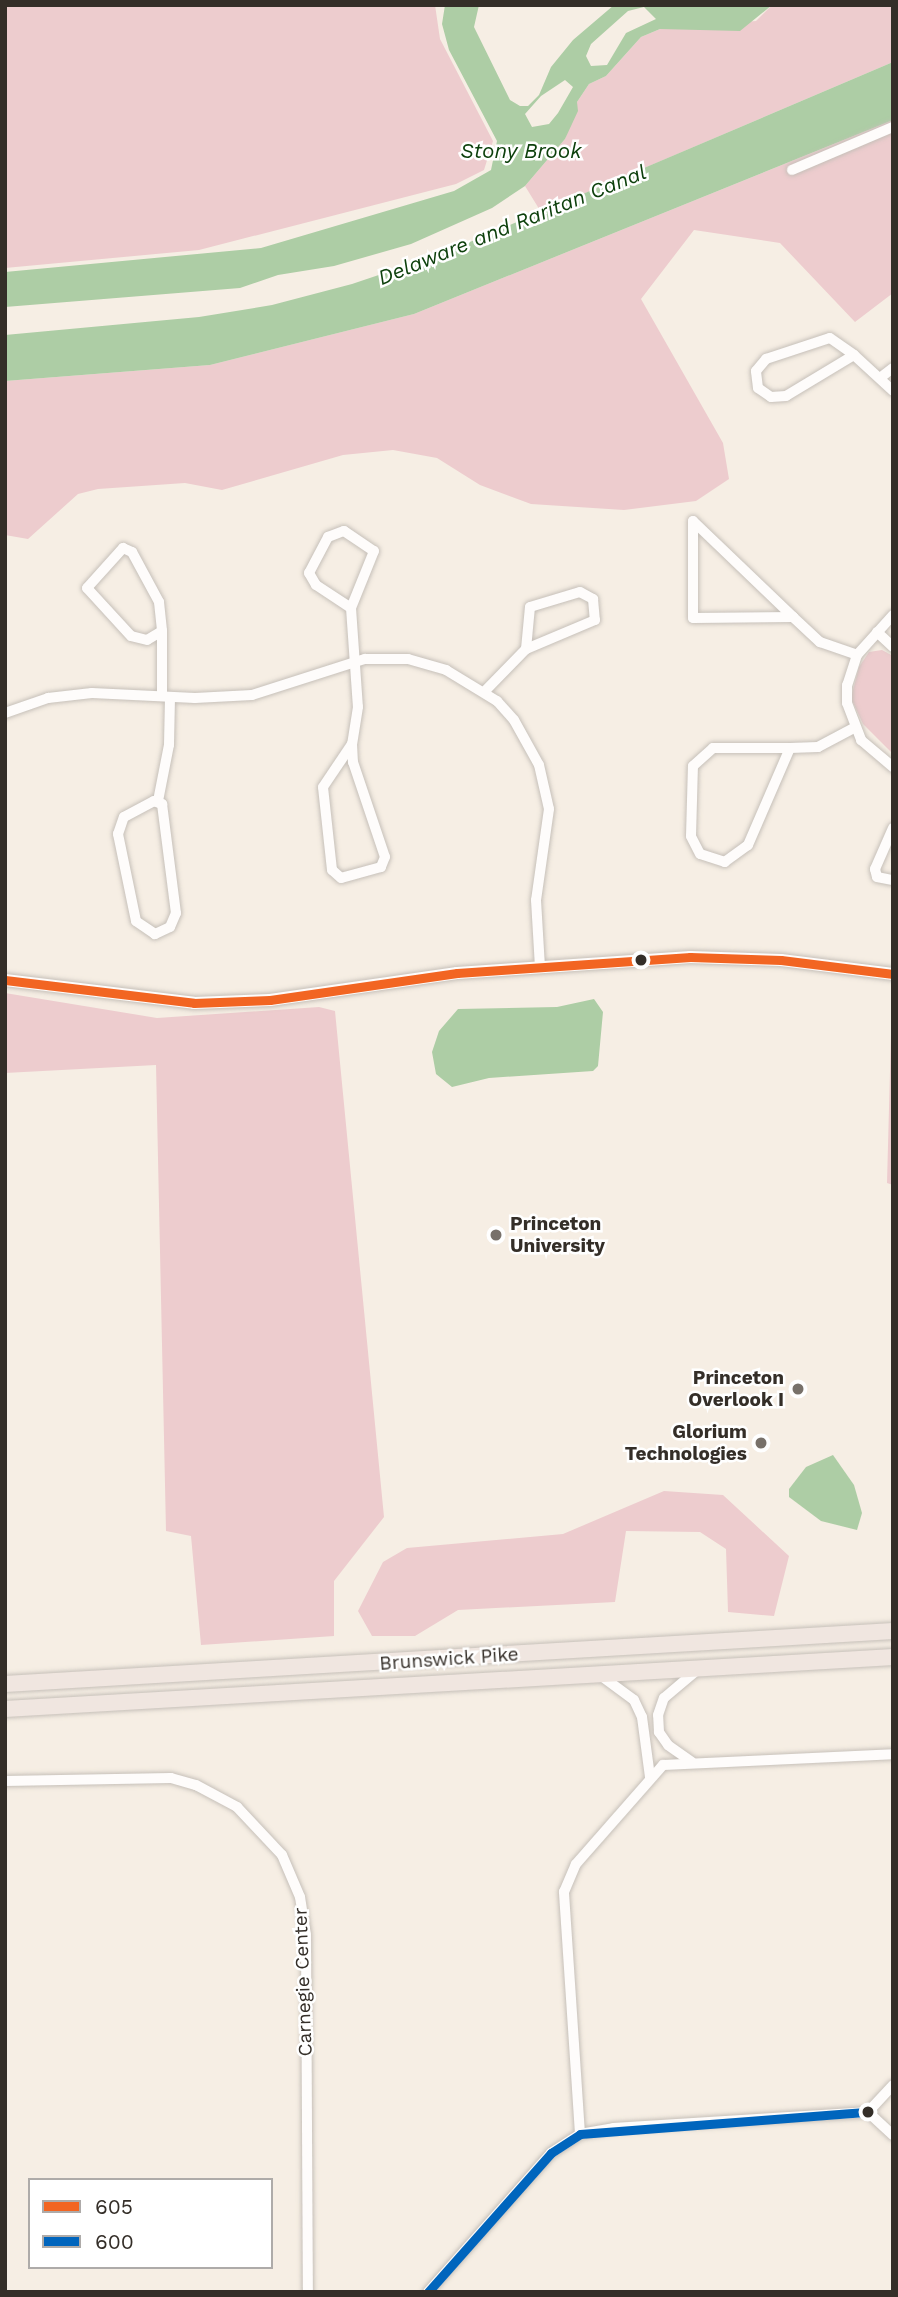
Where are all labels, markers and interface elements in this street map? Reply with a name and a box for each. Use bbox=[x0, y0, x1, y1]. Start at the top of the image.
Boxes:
water label: Stony Brook bbox=[460, 138, 582, 164]
water label: Delaware and Raritan Canal bbox=[374, 159, 650, 291]
unlabelled marker bbox=[634, 953, 648, 967]
place label: Princeton University bbox=[510, 1213, 605, 1257]
marker: Princeton University bbox=[488, 1227, 504, 1243]
place label: Princeton Overlook I bbox=[688, 1367, 784, 1411]
marker: Princeton Overlook I bbox=[790, 1381, 806, 1397]
place label: Glorium Technologies bbox=[625, 1421, 747, 1465]
marker: Glorium Technologies bbox=[753, 1435, 769, 1451]
street label: Brunswick Pike bbox=[378, 1643, 520, 1675]
street label: Carnegie Center bbox=[289, 1907, 317, 2057]
unlabelled marker bbox=[861, 2105, 875, 2119]
legend bbox=[28, 2178, 273, 2269]
text: 605 bbox=[95, 2194, 133, 2219]
text: 600 bbox=[95, 2229, 134, 2254]

